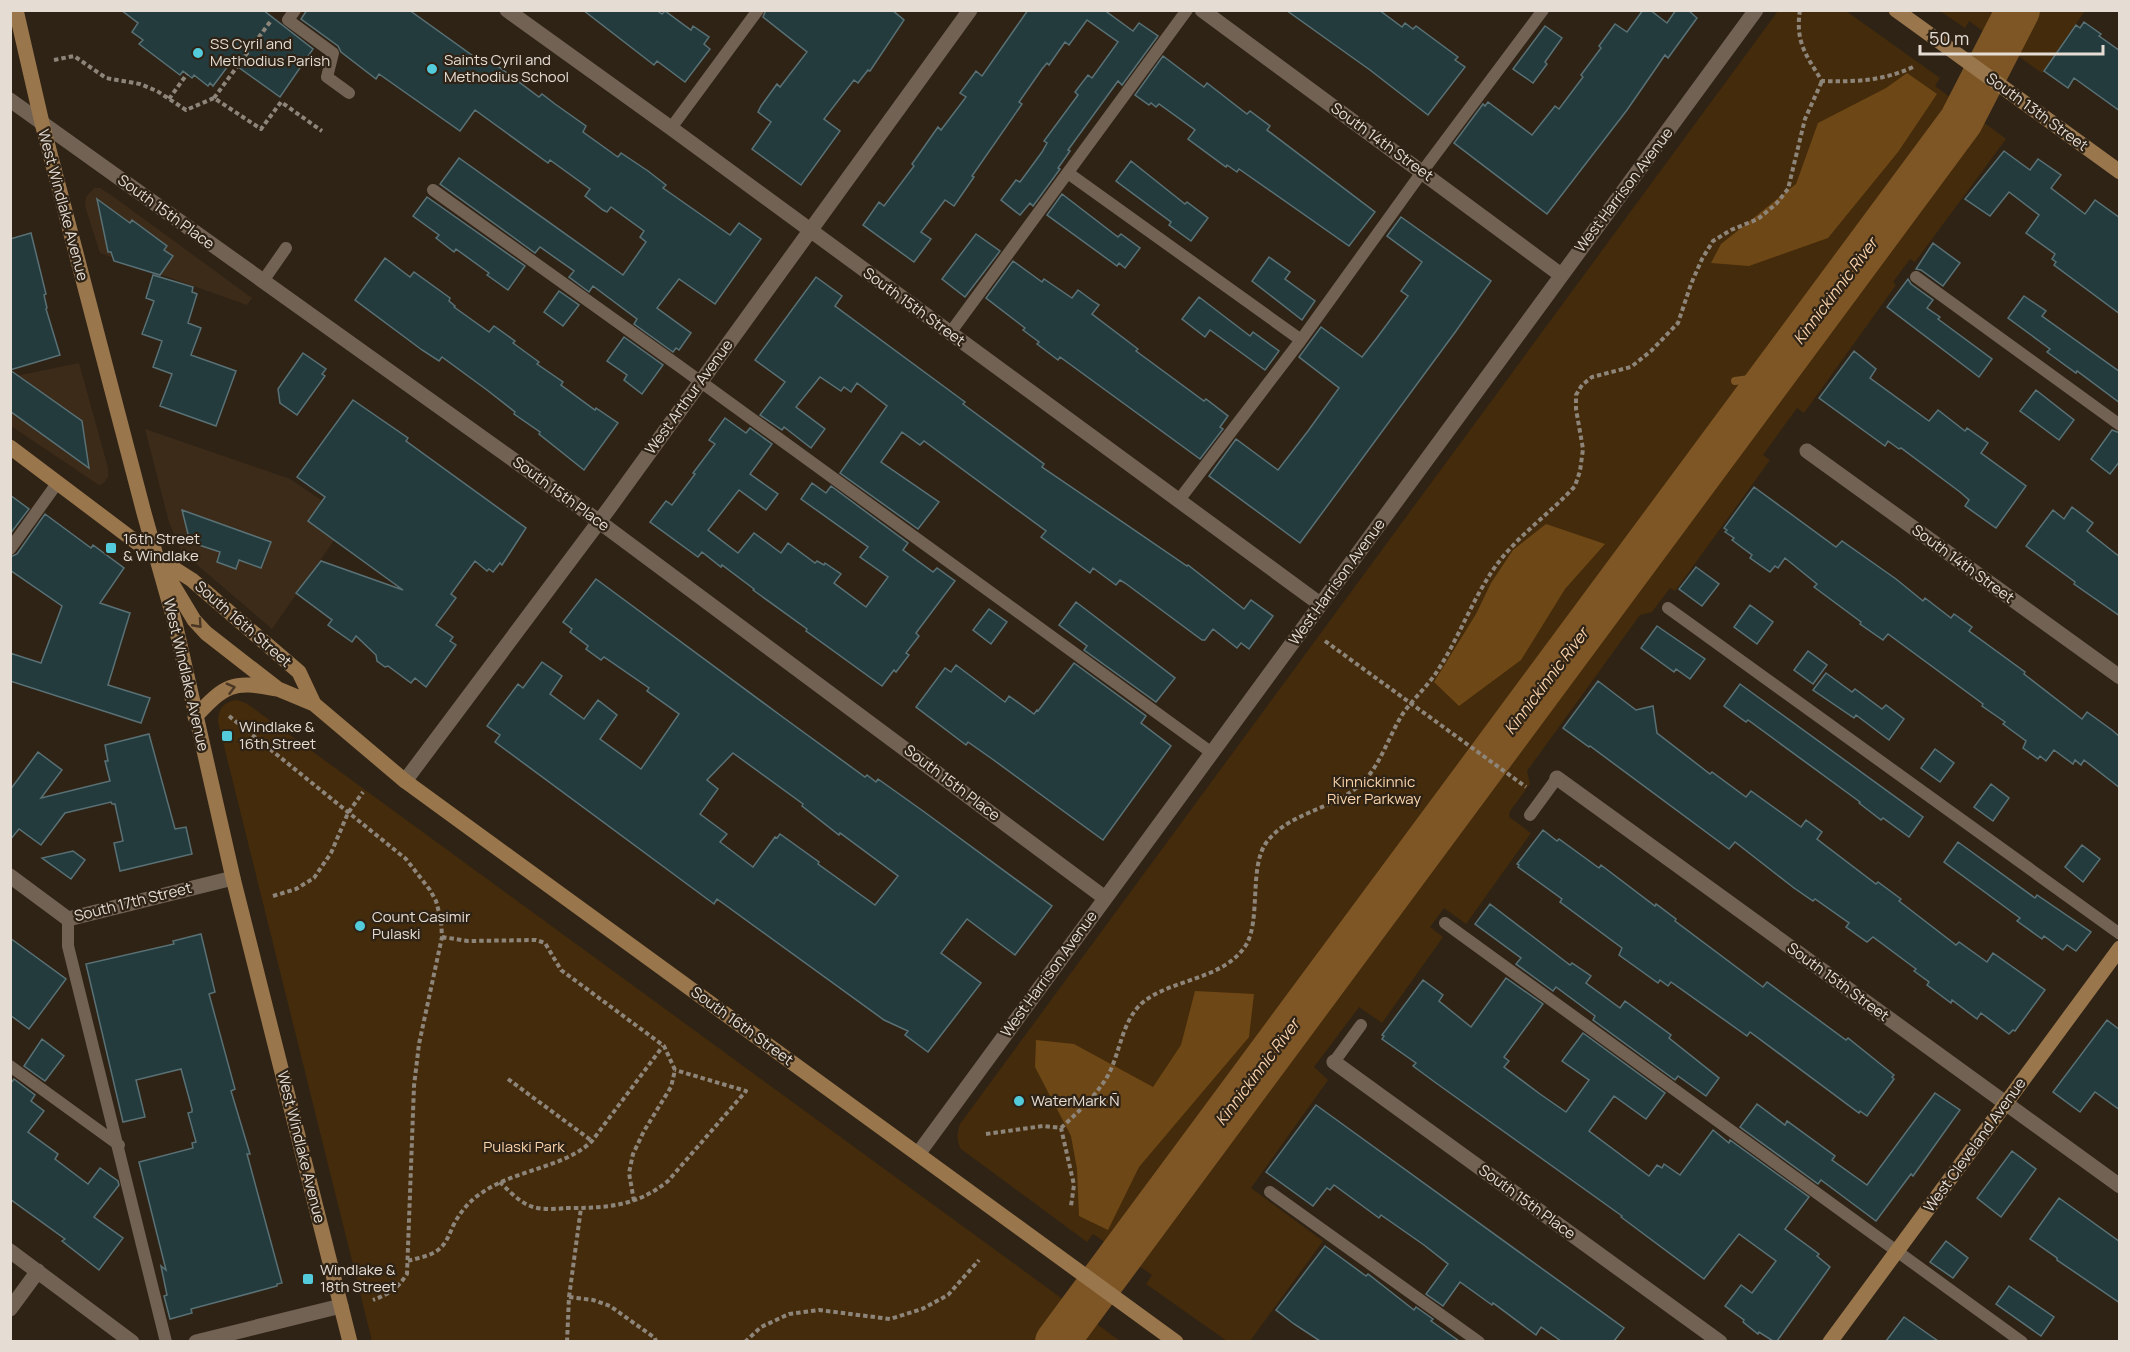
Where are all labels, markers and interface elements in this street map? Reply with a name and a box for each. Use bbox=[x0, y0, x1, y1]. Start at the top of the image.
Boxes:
scale bar bbox=[1920, 18, 2103, 56]
text: 50 m bbox=[1929, 26, 1969, 50]
place label: SS Cyril and Methodius Parish bbox=[210, 33, 330, 71]
marker: SS Cyril and Methodius Parish bbox=[191, 46, 205, 60]
place label: Saints Cyril and Methodius School bbox=[444, 49, 569, 87]
marker: Saints Cyril and Methodius School bbox=[425, 62, 439, 76]
street label: South 13th Street bbox=[1982, 68, 2092, 156]
street label: South 14th Street bbox=[1327, 97, 1438, 186]
street label: West Harrison Avenue bbox=[1570, 123, 1678, 257]
street label: West Windlake Avenue bbox=[33, 127, 94, 283]
street label: South 15th Place bbox=[114, 169, 219, 254]
water label: Kinnickinnic River bbox=[1788, 231, 1884, 349]
street label: South 15th Street bbox=[859, 262, 970, 351]
street label: West Arthur Avenue bbox=[640, 335, 738, 458]
street label: South 15th Place bbox=[509, 451, 614, 536]
street label: West Harrison Avenue bbox=[1284, 514, 1390, 649]
street label: South 14th Street bbox=[1908, 519, 2019, 608]
place label: 16th Street & Windlake bbox=[123, 528, 200, 566]
marker: 16th Street & Windlake bbox=[104, 541, 118, 555]
street label: South 16th Street bbox=[190, 576, 296, 672]
street label: West Windlake Avenue bbox=[159, 597, 214, 753]
one-way arrow bbox=[191, 617, 202, 628]
water label: Kinnickinnic River bbox=[1499, 621, 1595, 739]
one-way arrow bbox=[225, 683, 236, 695]
place label: Windlake & 16th Street bbox=[239, 716, 316, 754]
marker: Windlake & 16th Street bbox=[220, 729, 234, 743]
street label: South 15th Place bbox=[900, 740, 1005, 826]
park label: Kinnickinnic River Parkway bbox=[1327, 771, 1421, 809]
street label: South 17th Street bbox=[72, 877, 194, 926]
place label: Count Casimir Pulaski bbox=[372, 906, 471, 944]
street label: West Harrison Avenue bbox=[996, 906, 1102, 1041]
marker: Count Casimir Pulaski bbox=[353, 919, 367, 933]
street label: South 15th Street bbox=[1783, 937, 1894, 1026]
street label: South 16th Street bbox=[687, 981, 798, 1070]
water label: Kinnickinnic River bbox=[1210, 1012, 1306, 1130]
street label: West Windlake Avenue bbox=[272, 1069, 331, 1225]
street label: West Cleveland Avenue bbox=[1919, 1073, 2031, 1216]
place label: WaterMark Ñ bbox=[1031, 1090, 1120, 1111]
marker: WaterMark Ñ bbox=[1012, 1094, 1026, 1108]
park label: Pulaski Park bbox=[483, 1136, 565, 1157]
street label: South 15th Place bbox=[1475, 1159, 1580, 1244]
place label: Windlake & 18th Street bbox=[320, 1259, 397, 1297]
marker: Windlake & 18th Street bbox=[301, 1272, 315, 1286]

